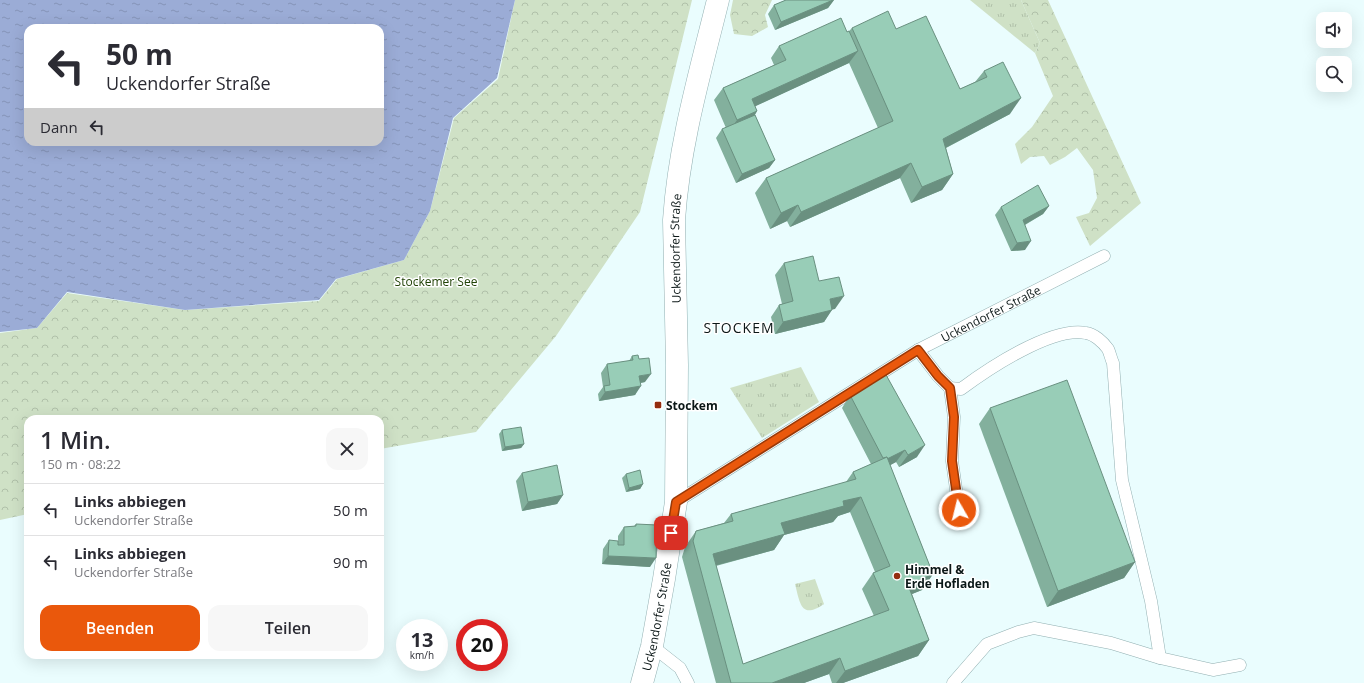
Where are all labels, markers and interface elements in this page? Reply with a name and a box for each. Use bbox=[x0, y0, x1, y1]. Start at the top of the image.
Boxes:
map controls bbox=[1316, 12, 1352, 92]
button: sound bbox=[1316, 12, 1352, 48]
text: 50 m bbox=[106, 35, 173, 73]
icon: left bbox=[40, 40, 92, 92]
button: search bbox=[1316, 56, 1352, 92]
text: Uckendorfer Straße bbox=[106, 71, 271, 95]
icon: left bbox=[86, 116, 108, 138]
text: Dann bbox=[40, 117, 78, 137]
street label: Uckendorfer Straße bbox=[665, 192, 685, 303]
park label: Stockemer See bbox=[395, 273, 478, 290]
street label: Uckendorfer Straße bbox=[938, 281, 1044, 346]
district label: STOCKEM bbox=[703, 318, 775, 337]
place label: Stockem bbox=[666, 397, 718, 414]
marker: Stockem bbox=[653, 400, 663, 410]
text: 1 Min. bbox=[40, 423, 111, 456]
button: close bbox=[326, 428, 368, 470]
text: 150 m · 08:22 bbox=[40, 455, 121, 473]
position arrow bbox=[938, 489, 980, 531]
text: Links abbiegen bbox=[74, 491, 186, 511]
icon: left bbox=[40, 499, 62, 521]
text: 50 m bbox=[333, 500, 368, 520]
text: Uckendorfer Straße bbox=[74, 511, 193, 529]
pin bbox=[654, 516, 688, 550]
icon: arrive bbox=[660, 522, 682, 544]
text: Links abbiegen bbox=[74, 543, 186, 563]
icon: left bbox=[40, 551, 62, 573]
text: 90 m bbox=[333, 552, 368, 572]
street label: Uckendorfer Straße bbox=[637, 561, 675, 673]
place label: Himmel & Erde Hofladen bbox=[905, 561, 990, 592]
text: Uckendorfer Straße bbox=[74, 563, 193, 581]
marker: Himmel & Erde Hofladen bbox=[892, 571, 902, 581]
button: Beenden bbox=[40, 605, 200, 651]
button: Teilen bbox=[208, 605, 368, 651]
speed limit sign: 20 bbox=[456, 619, 508, 671]
text: 13 bbox=[411, 626, 433, 653]
text: km/h bbox=[410, 648, 434, 662]

